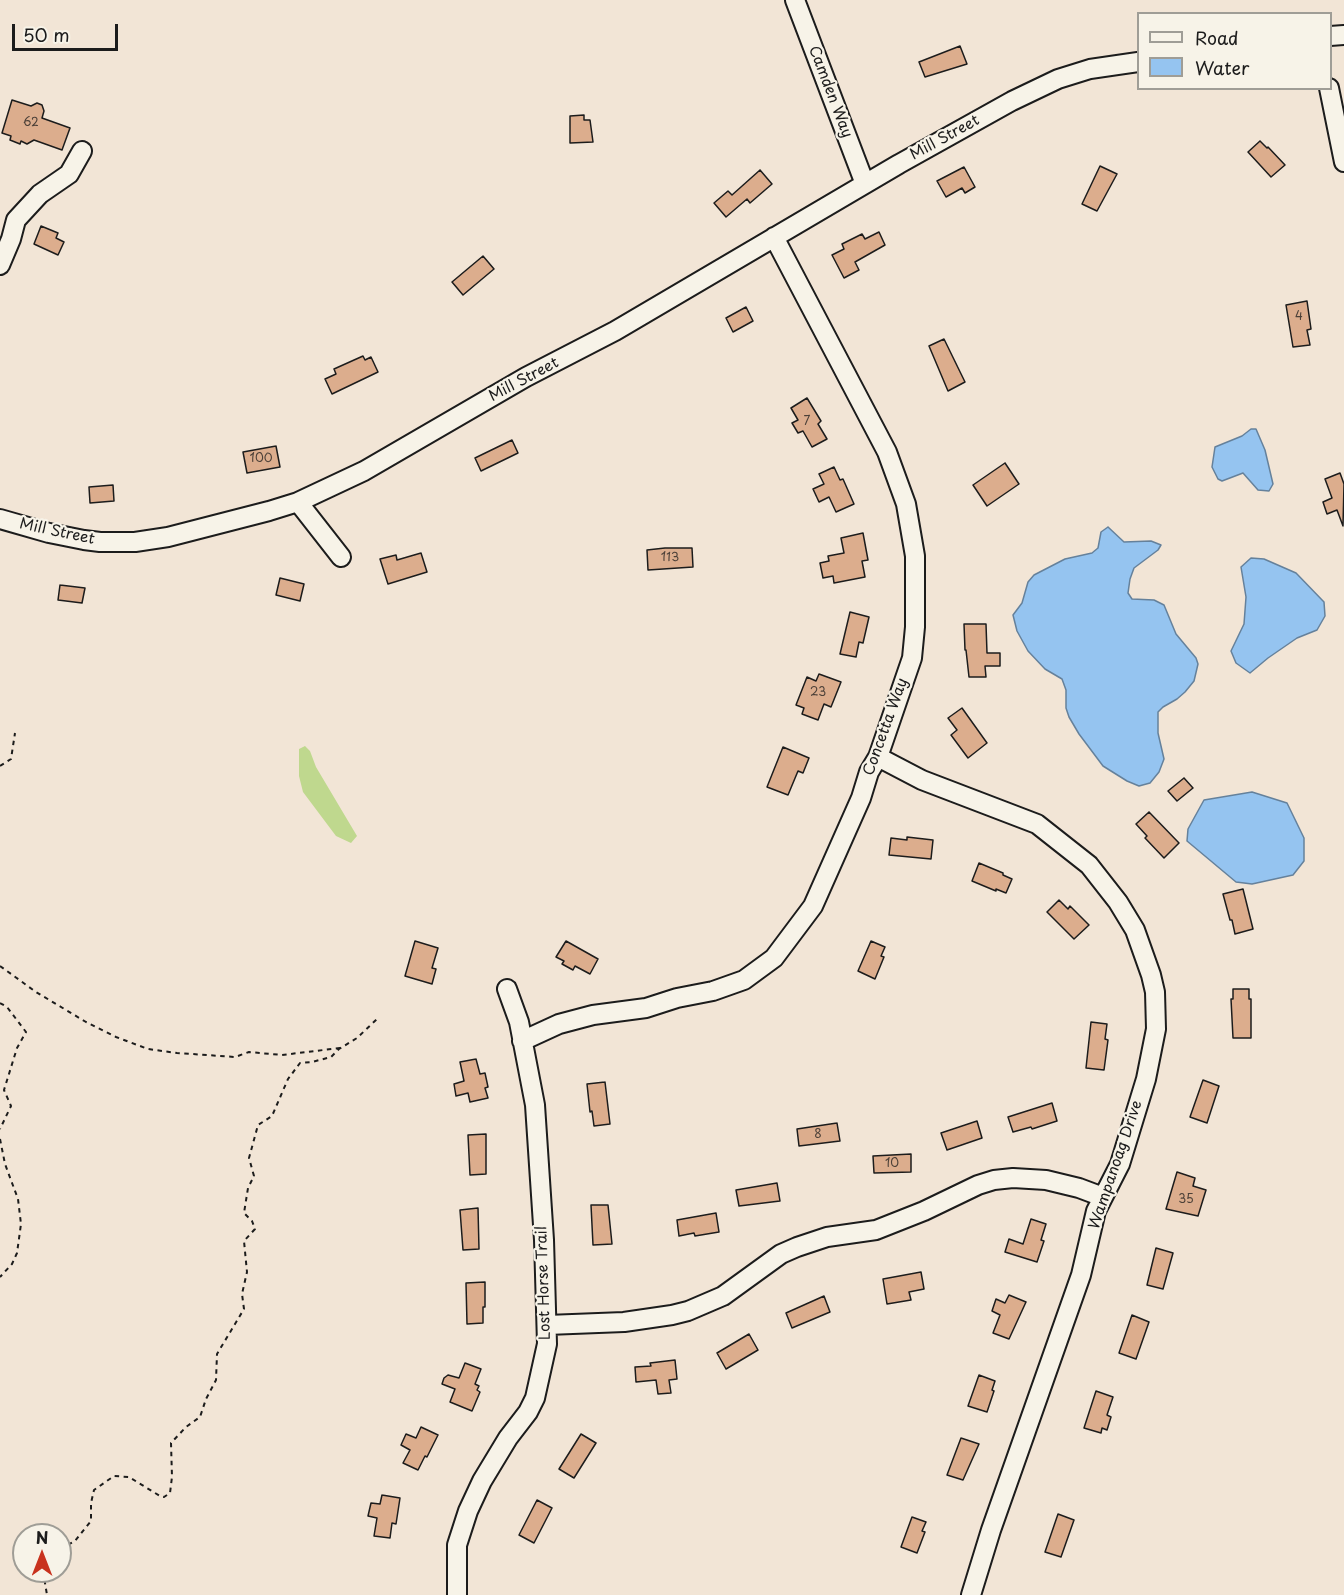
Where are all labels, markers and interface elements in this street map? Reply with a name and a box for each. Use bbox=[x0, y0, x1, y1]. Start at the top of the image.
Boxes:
scale bar bbox=[15, 12, 122, 50]
legend bbox=[1137, 12, 1332, 90]
text: 50 m bbox=[23, 21, 70, 48]
text: Road bbox=[1195, 24, 1239, 51]
street label: Camden Way bbox=[804, 44, 856, 140]
text: Water bbox=[1195, 54, 1249, 81]
street label: Mill Street bbox=[907, 112, 983, 164]
house number: 62 bbox=[23, 116, 39, 130]
house number: 4 bbox=[1295, 310, 1303, 324]
street label: Mill Street bbox=[486, 354, 562, 406]
house number: 7 bbox=[804, 415, 810, 429]
house number: 100 bbox=[250, 452, 272, 466]
street label: Mill Street bbox=[18, 515, 96, 549]
house number: 113 bbox=[661, 551, 679, 565]
street label: Concetta Way bbox=[860, 676, 912, 778]
house number: 23 bbox=[810, 686, 826, 700]
street label: Wampanoag Drive bbox=[1085, 1098, 1147, 1232]
house number: 8 bbox=[814, 1128, 822, 1142]
house number: 10 bbox=[885, 1157, 899, 1171]
house number: 35 bbox=[1178, 1193, 1194, 1207]
street label: Lost Horse Trail bbox=[533, 1226, 555, 1340]
north arrow bbox=[12, 1523, 72, 1583]
text: N bbox=[36, 1525, 48, 1549]

